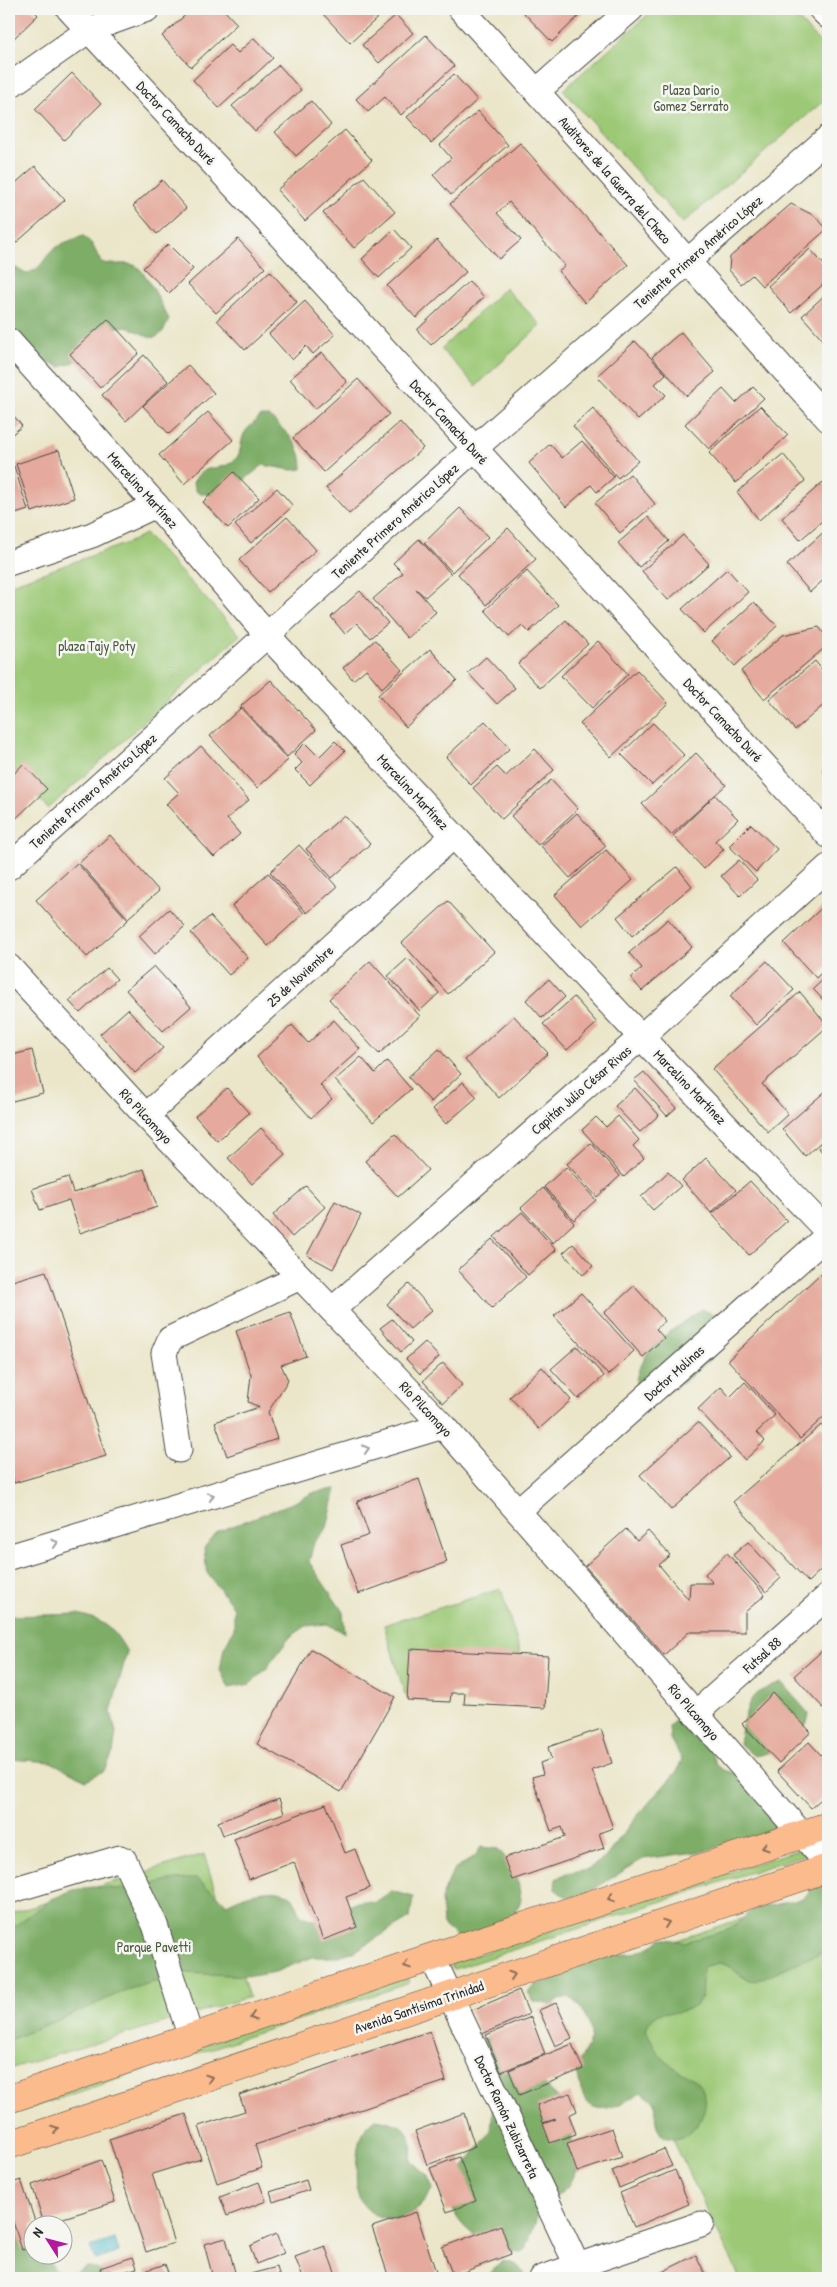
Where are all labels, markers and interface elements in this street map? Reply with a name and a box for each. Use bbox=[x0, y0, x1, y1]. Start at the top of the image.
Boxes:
street label: Doctor Camacho Duré bbox=[132, 77, 221, 169]
park label: Plaza Dario Gomez Serrato bbox=[653, 80, 729, 115]
street label: Auditores de la Guerra del Chaco bbox=[555, 112, 676, 248]
street label: Teniente Primero Américo López bbox=[629, 190, 767, 314]
street label: Doctor Camacho Duré bbox=[406, 375, 493, 469]
street label: Marcelino Martínez bbox=[104, 447, 183, 532]
street label: Teniente Primero Américo López bbox=[327, 458, 463, 584]
park label: plaza Tajy Poty bbox=[58, 636, 136, 656]
street label: Doctor Camacho Duré bbox=[679, 674, 768, 766]
street label: Teniente Primero Américo López bbox=[25, 728, 161, 854]
street label: Marcelino Martínez bbox=[373, 750, 454, 834]
street label: 25 de Noviembre bbox=[262, 940, 337, 1011]
street label: Capitán Julio César Rivas bbox=[526, 1041, 636, 1139]
street label: Marcelino Martínez bbox=[650, 1045, 731, 1128]
street label: Río Pilcomayo bbox=[115, 1084, 177, 1149]
street label: Doctor Molinas bbox=[639, 1341, 708, 1405]
street label: Río Pilcomayo bbox=[395, 1377, 457, 1442]
one-way arrow bbox=[362, 1444, 370, 1454]
one-way arrow bbox=[206, 1492, 215, 1502]
one-way arrow bbox=[51, 1539, 59, 1549]
street label: Futsal 88 bbox=[738, 1632, 785, 1678]
street label: Río Pilcomayo bbox=[664, 1679, 725, 1745]
one-way arrow bbox=[762, 1841, 770, 1851]
one-way arrow bbox=[607, 1892, 616, 1902]
one-way arrow bbox=[661, 1919, 670, 1929]
park label: Parque Pavetti bbox=[117, 1937, 191, 1957]
one-way arrow bbox=[403, 1959, 411, 1969]
one-way arrow bbox=[507, 1971, 516, 1981]
street label: Avenida Santísima Trinidad bbox=[352, 1975, 487, 2038]
one-way arrow bbox=[249, 2011, 257, 2021]
street label: Doctor Ramón Zubizarreta bbox=[471, 2052, 544, 2182]
one-way arrow bbox=[204, 2073, 213, 2083]
one-way arrow bbox=[50, 2125, 59, 2135]
north arrow bbox=[22, 2214, 72, 2264]
text: N bbox=[27, 2223, 47, 2241]

